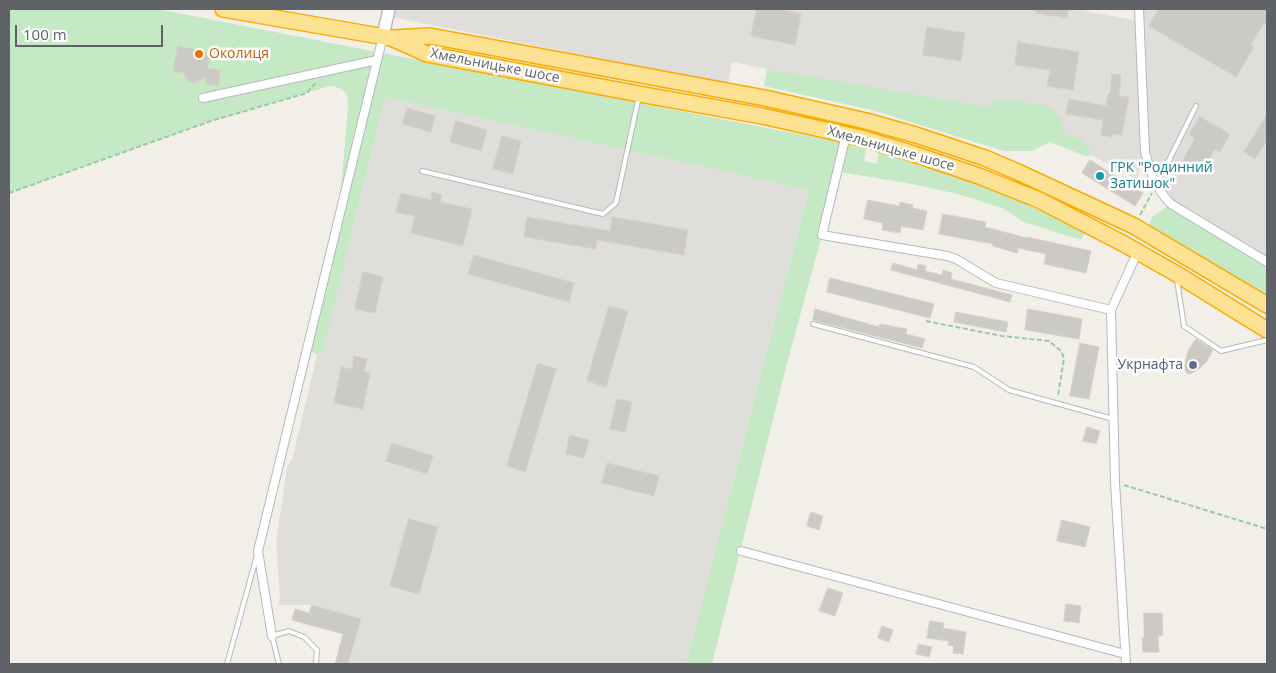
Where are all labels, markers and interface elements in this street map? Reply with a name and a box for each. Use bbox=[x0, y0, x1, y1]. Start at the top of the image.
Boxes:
scale bar bbox=[18, 15, 165, 47]
text: 100 m bbox=[23, 24, 67, 44]
street label: Хмельницьке шосе bbox=[429, 45, 561, 87]
place label: Околиця bbox=[209, 46, 269, 62]
marker: Околиця bbox=[193, 48, 205, 60]
street label: Хмельницьке шосе bbox=[826, 123, 956, 175]
place label: ГРК "Родинний Затишок" bbox=[1110, 160, 1213, 192]
marker: ГРК "Родинний Затишок" bbox=[1094, 170, 1106, 182]
place label: Укрнафта bbox=[1118, 357, 1183, 373]
marker: Укрнафта bbox=[1187, 359, 1199, 371]

